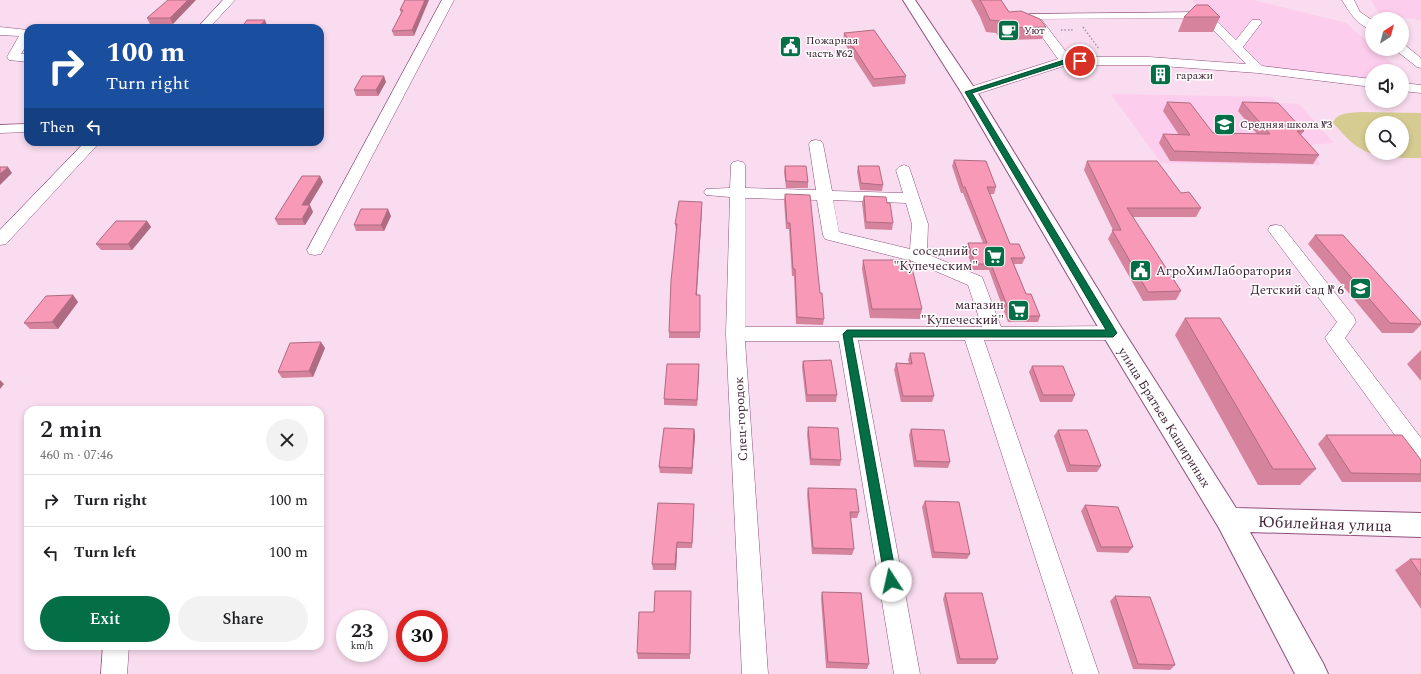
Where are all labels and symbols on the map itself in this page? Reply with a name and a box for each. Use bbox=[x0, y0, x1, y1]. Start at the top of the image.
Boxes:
north arrow bbox=[1365, 12, 1409, 56]
cafe icon: Уют bbox=[996, 17, 1022, 43]
place label: Уют bbox=[1024, 22, 1045, 39]
place label: Пожарная часть №62 bbox=[806, 32, 858, 62]
public building icon: Пожарная часть №62 bbox=[777, 33, 803, 59]
pin bbox=[1063, 44, 1097, 78]
building icon: гаражи bbox=[1147, 62, 1173, 88]
place label: гаражи bbox=[1176, 67, 1214, 84]
school or university icon: Средняя школа №3 bbox=[1212, 111, 1238, 137]
place label: Средняя школа №3 bbox=[1240, 116, 1333, 133]
place label: соседний с "Купеческим" bbox=[893, 241, 978, 276]
supermarket icon: соседний с "Купеческим" bbox=[981, 244, 1007, 270]
public building icon: АгроХимЛаборатория bbox=[1128, 257, 1154, 283]
place label: АгроХимЛаборатория bbox=[1156, 261, 1292, 281]
school or university icon: Детский сад № 6 bbox=[1347, 276, 1373, 302]
place label: Детский сад № 6 bbox=[1250, 280, 1344, 300]
place label: магазин "Купеческий" bbox=[921, 295, 1004, 330]
supermarket icon: магазин "Купеческий" bbox=[1006, 298, 1032, 324]
street label: улица Братьев Кашириных bbox=[1112, 343, 1216, 492]
street label: Спец-городок bbox=[729, 376, 753, 462]
street label: Юбилейная улица bbox=[1257, 510, 1393, 538]
position arrow bbox=[870, 560, 912, 602]
speed limit sign: 30 bbox=[396, 610, 448, 662]

